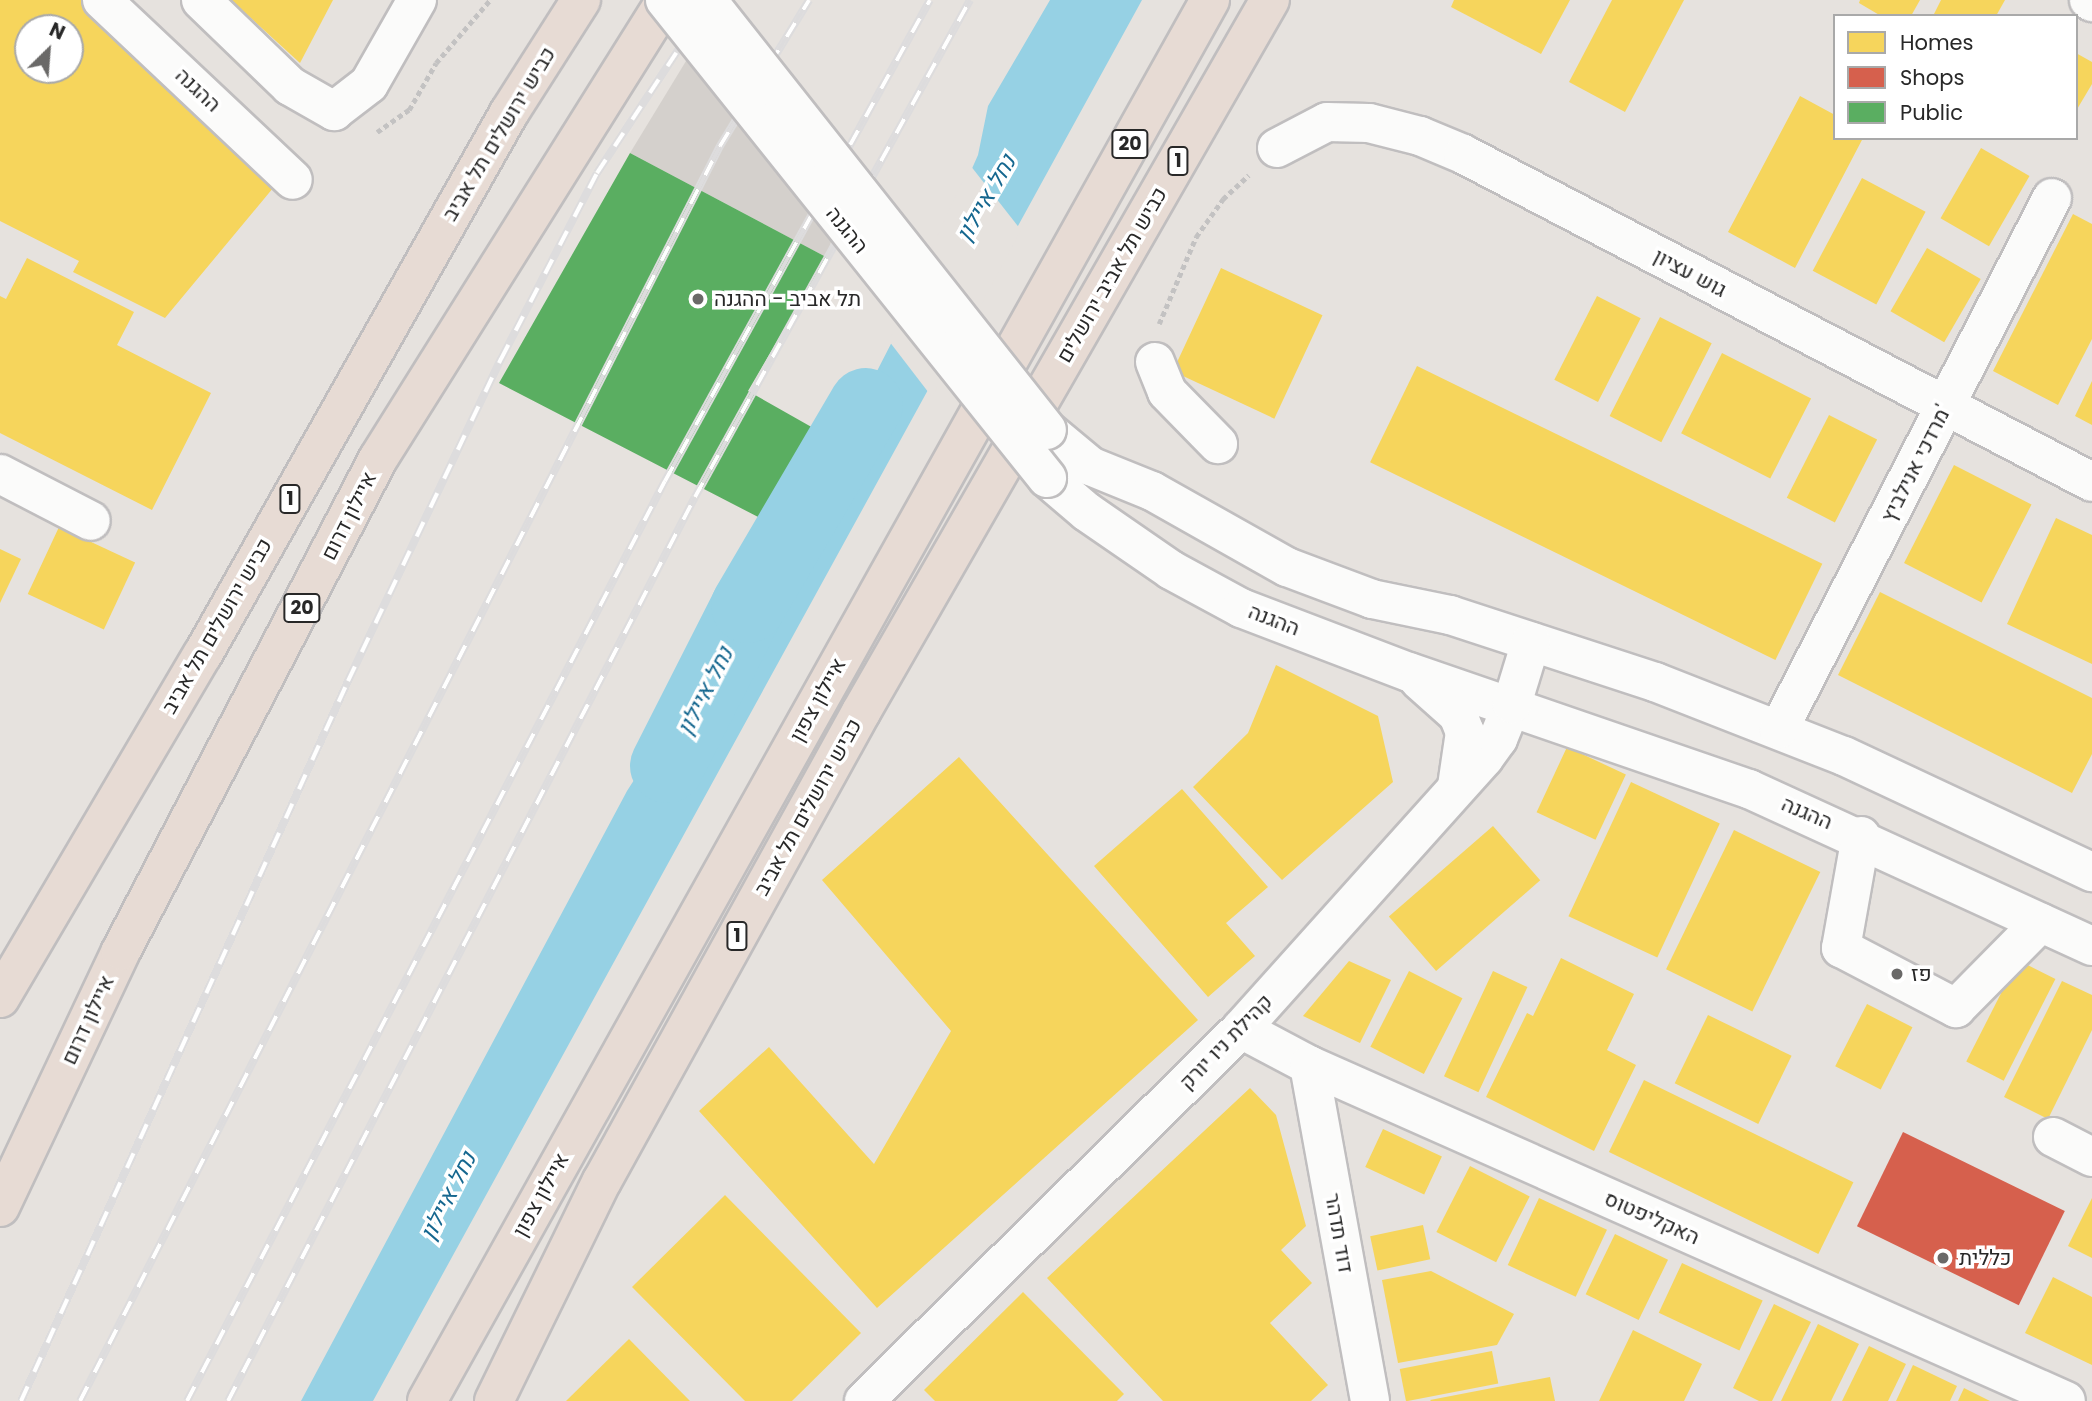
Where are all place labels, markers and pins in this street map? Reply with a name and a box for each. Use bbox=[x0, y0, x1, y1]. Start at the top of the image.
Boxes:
place label: תל אביב - ההגנה bbox=[714, 286, 861, 312]
marker: תל אביב - ההגנה bbox=[688, 289, 708, 309]
place label: פז bbox=[1911, 961, 1932, 987]
marker: פז bbox=[1889, 966, 1905, 982]
place label: כללית bbox=[1959, 1245, 2011, 1271]
marker: כללית bbox=[1933, 1248, 1953, 1268]

